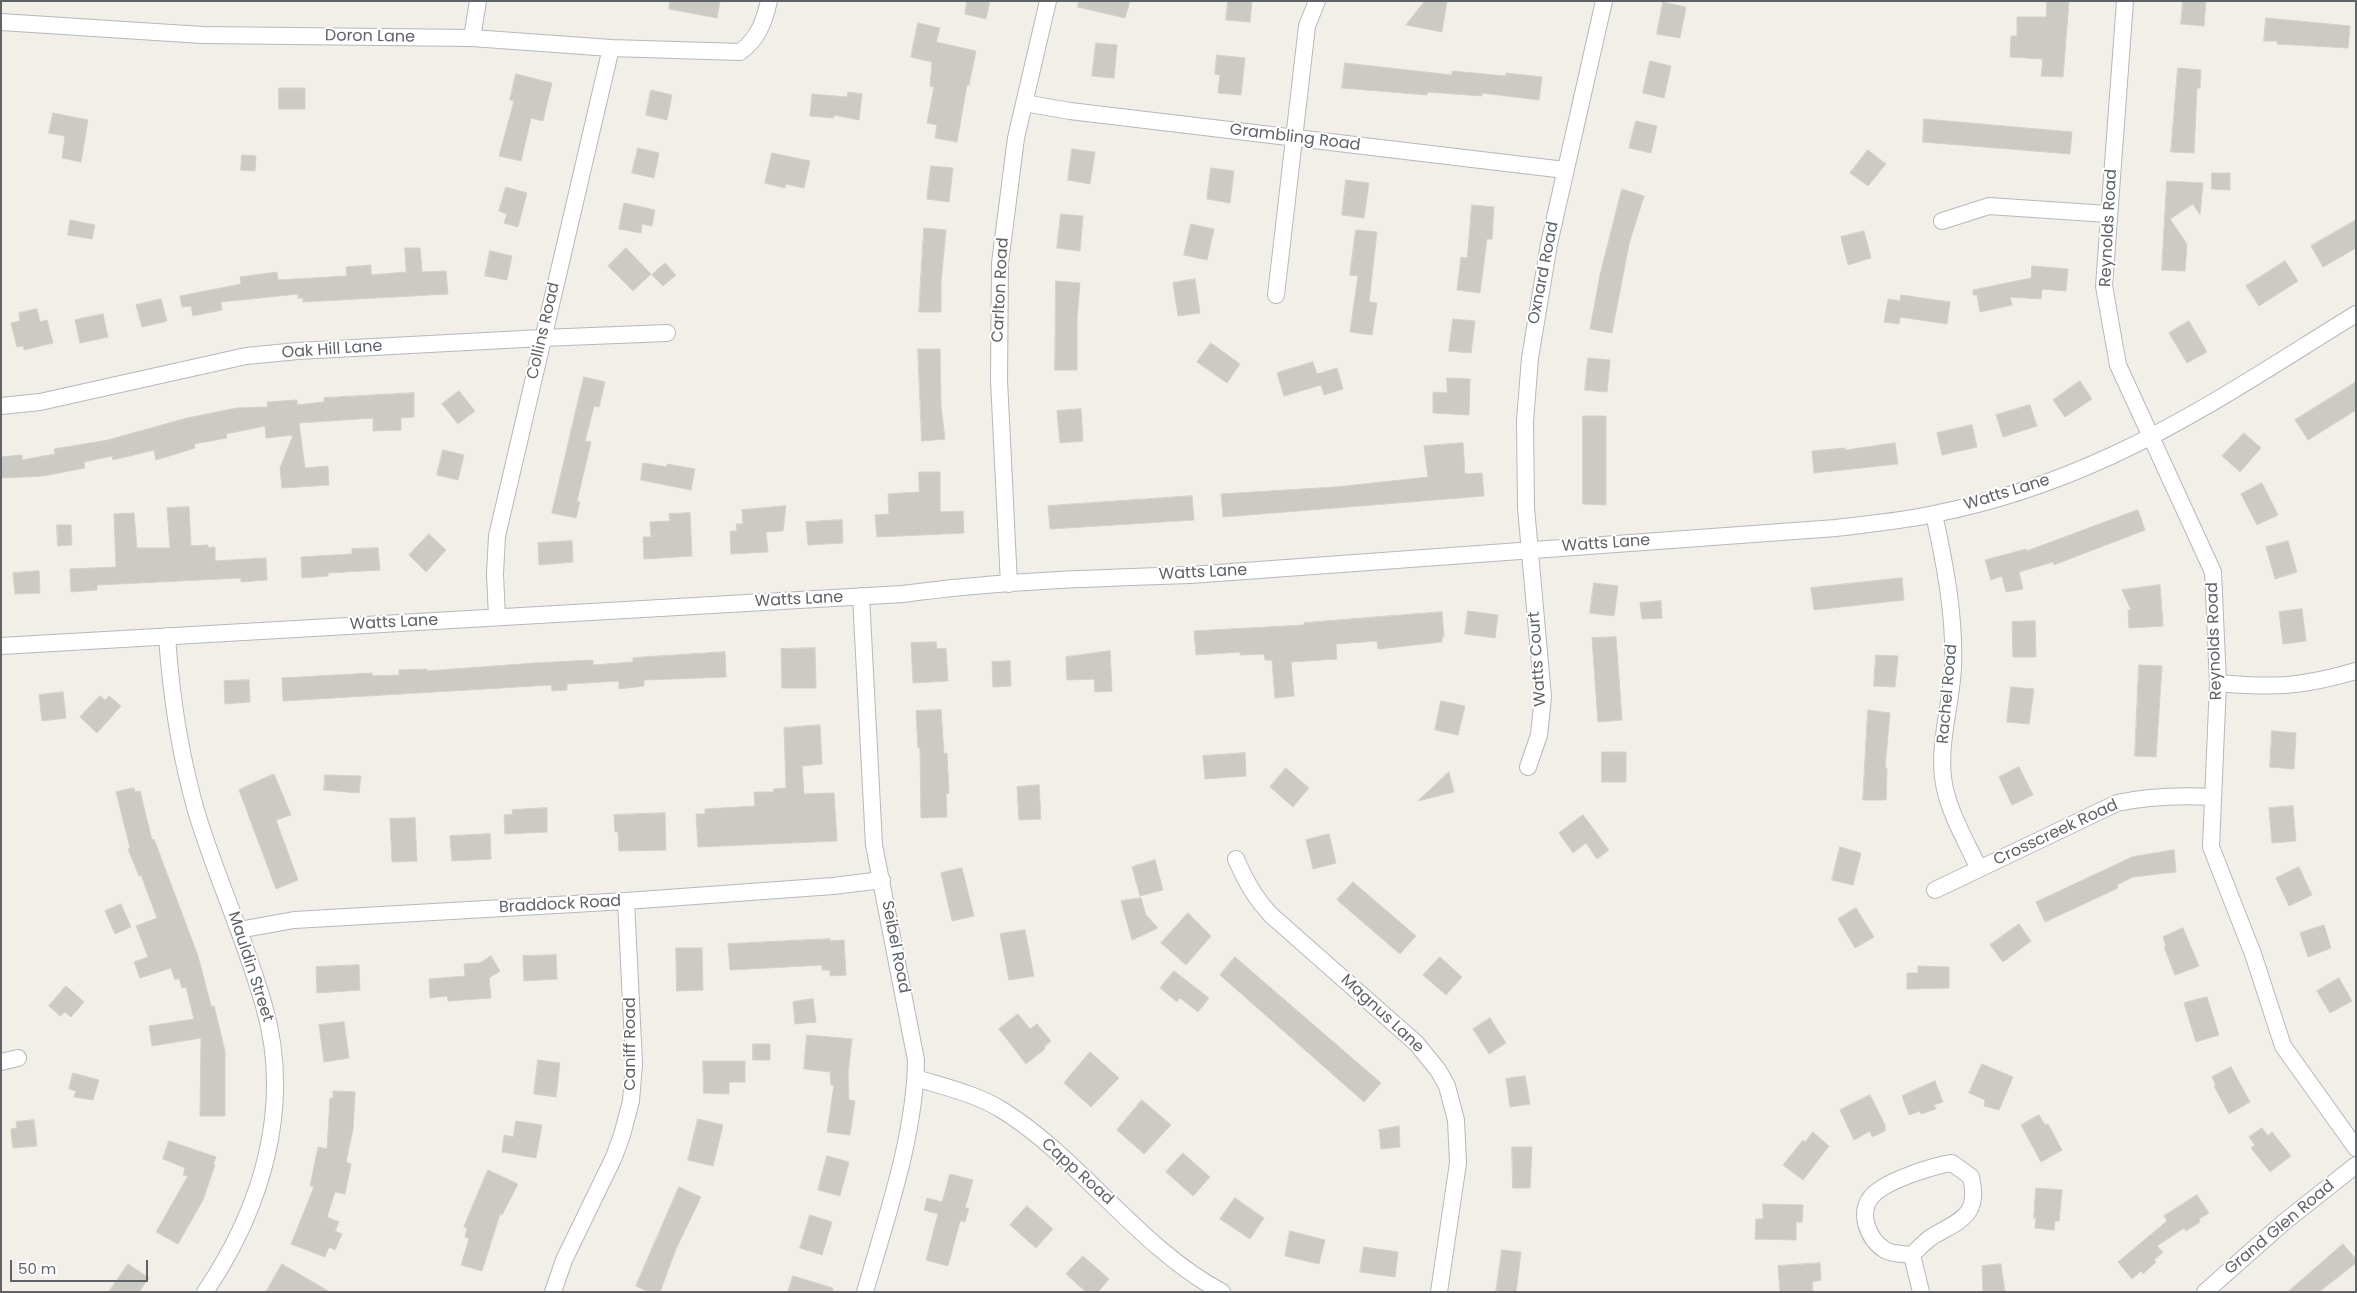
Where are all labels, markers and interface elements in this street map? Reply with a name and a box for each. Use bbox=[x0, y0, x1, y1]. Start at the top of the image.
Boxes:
street label: Doron Lane bbox=[325, 27, 415, 47]
street label: Grambling Road bbox=[1229, 120, 1361, 156]
street label: Reynolds Road bbox=[2096, 169, 2122, 287]
street label: Oxnard Road bbox=[1525, 220, 1563, 326]
street label: Carlton Road bbox=[989, 237, 1013, 343]
street label: Collins Road bbox=[524, 281, 564, 381]
street label: Oak Hill Lane bbox=[281, 337, 383, 363]
street label: Watts Lane bbox=[1962, 471, 2052, 515]
street label: Watts Lane bbox=[1561, 531, 1651, 557]
street label: Watts Lane bbox=[1158, 561, 1248, 585]
street label: Reynolds Road bbox=[2203, 582, 2227, 700]
street label: Watts Lane bbox=[754, 588, 844, 612]
street label: Watts Lane bbox=[349, 611, 439, 635]
street label: Watts Court bbox=[1525, 611, 1551, 707]
street label: Rachel Road bbox=[1934, 643, 1962, 745]
street label: Crosscreek Road bbox=[1991, 796, 2121, 870]
street label: Braddock Road bbox=[498, 892, 622, 918]
street label: Seibel Road bbox=[877, 899, 913, 995]
street label: Mauldin Street bbox=[223, 909, 277, 1025]
street label: Magnus Lane bbox=[1337, 971, 1427, 1057]
street label: Caniff Road bbox=[621, 997, 641, 1091]
street label: Capp Road bbox=[1037, 1135, 1117, 1209]
street label: Grand Glen Road bbox=[2221, 1177, 2339, 1279]
scale bar bbox=[12, 1250, 150, 1282]
text: 50 m bbox=[18, 1258, 56, 1279]

